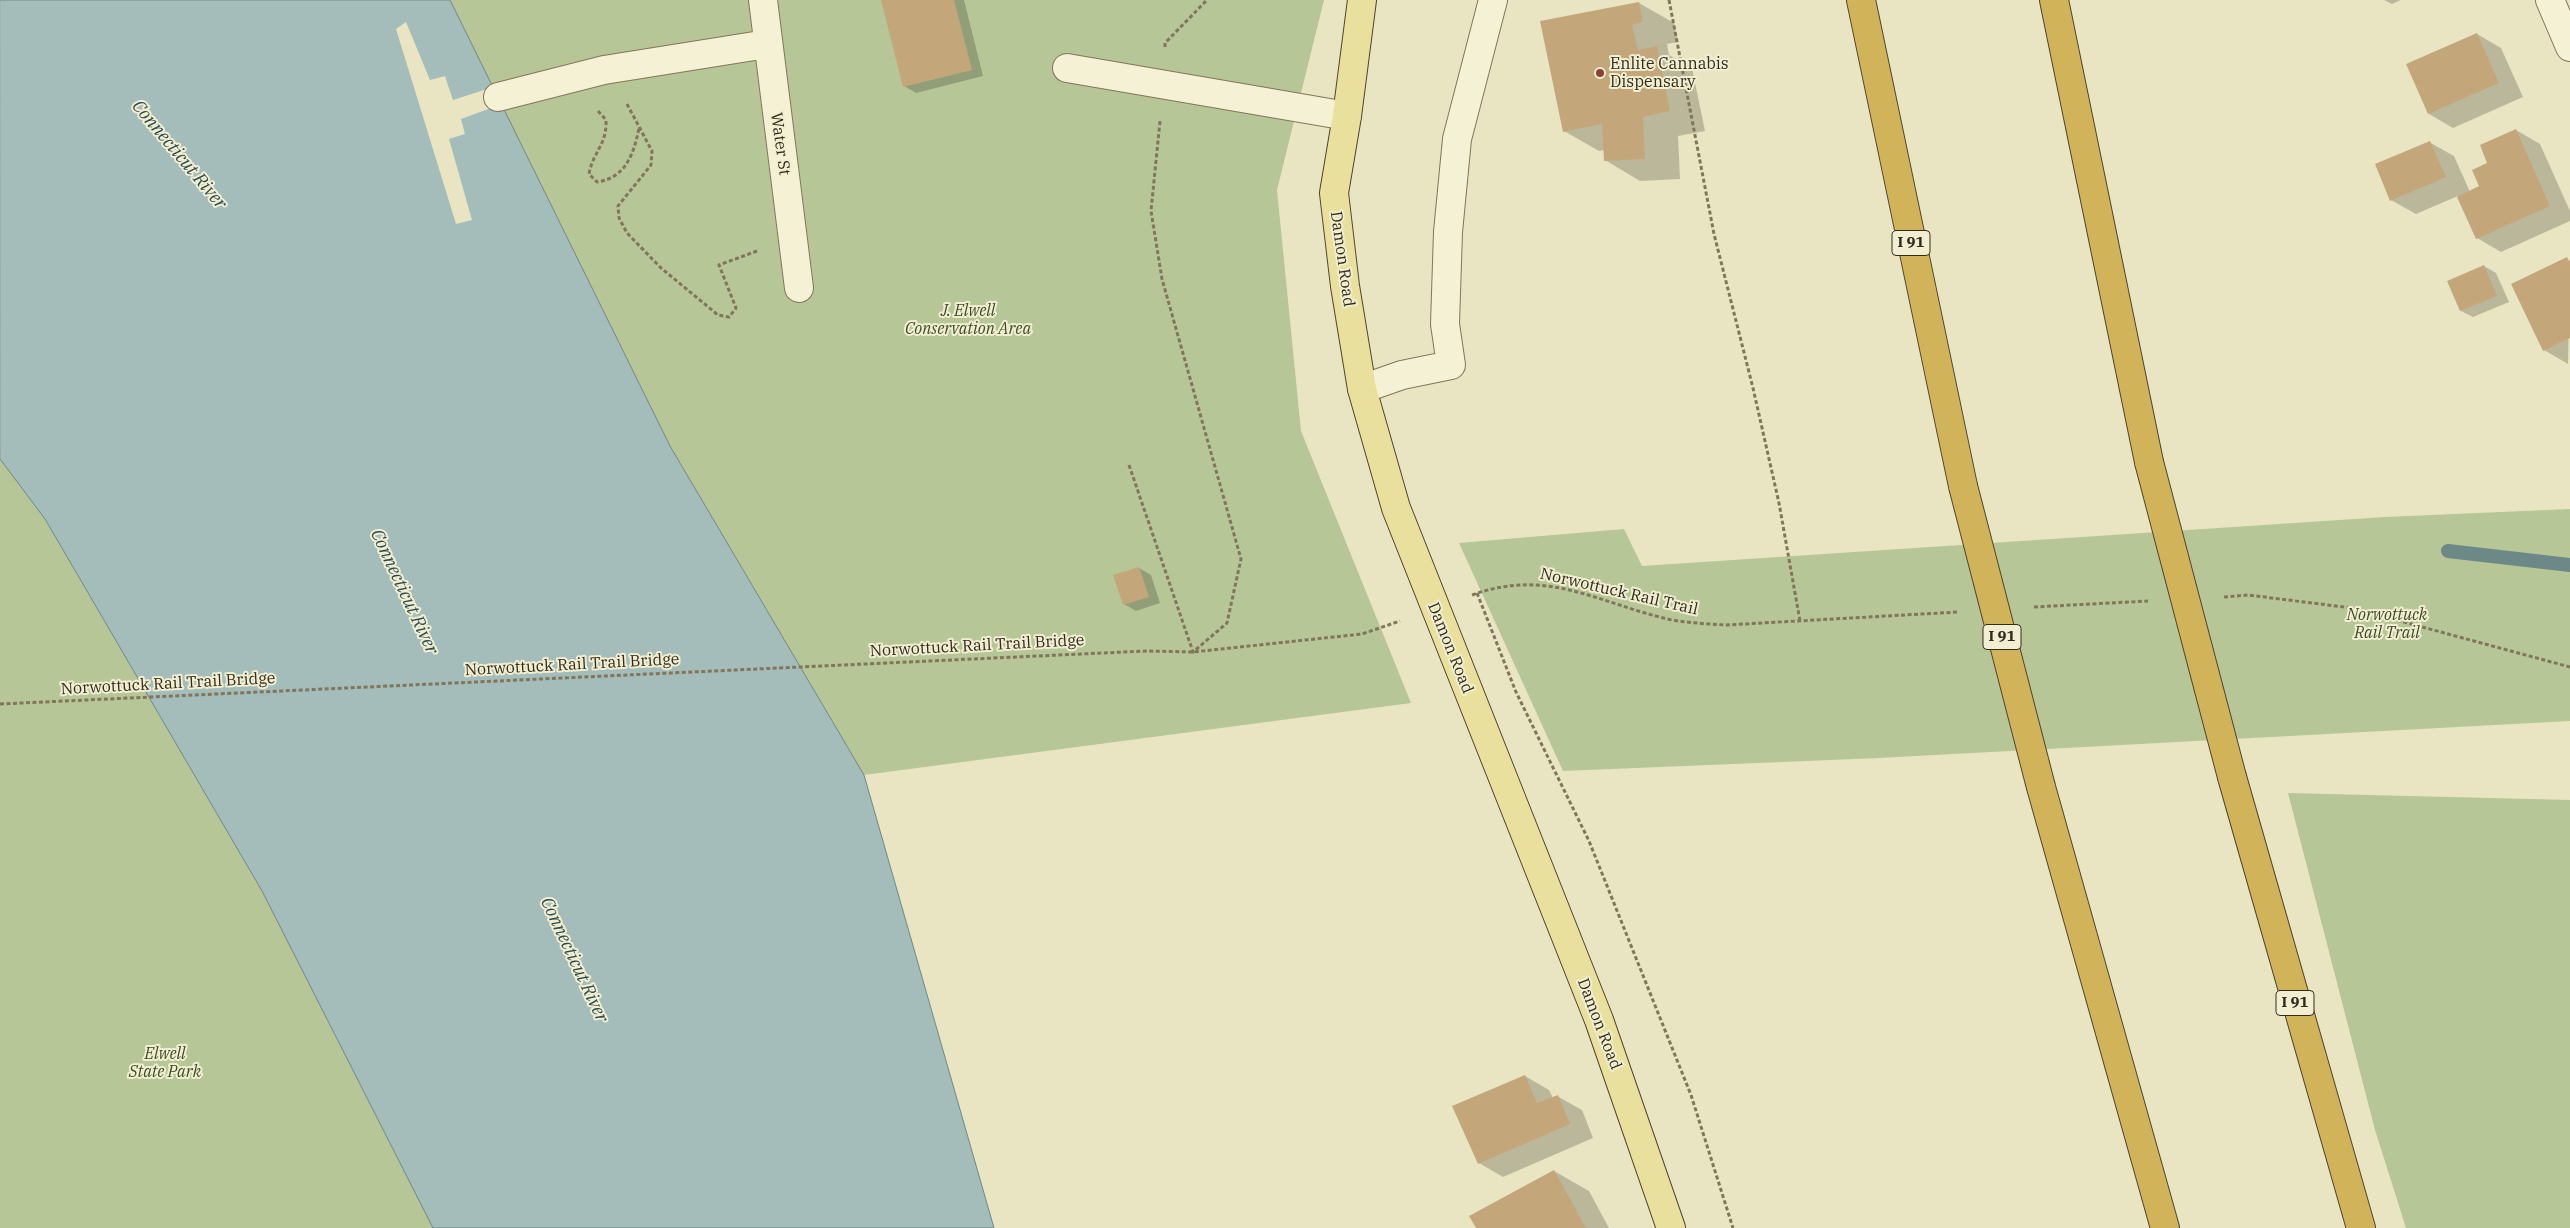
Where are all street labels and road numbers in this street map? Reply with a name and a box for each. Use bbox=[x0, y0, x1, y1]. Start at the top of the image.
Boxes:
street label: Water St bbox=[766, 111, 794, 177]
street label: Damon Road bbox=[1326, 210, 1358, 308]
road number: I 91 bbox=[1892, 230, 1930, 256]
street label: Norwottuck Rail Trail bbox=[1538, 564, 1700, 620]
street label: Damon Road bbox=[1423, 600, 1477, 696]
road number: I 91 bbox=[1983, 624, 2021, 650]
street label: Norwottuck Rail Trail Bridge bbox=[869, 631, 1085, 661]
street label: Norwottuck Rail Trail Bridge bbox=[464, 650, 680, 680]
street label: Norwottuck Rail Trail Bridge bbox=[60, 669, 276, 699]
street label: Damon Road bbox=[1573, 976, 1625, 1072]
road number: I 91 bbox=[2276, 990, 2314, 1016]

